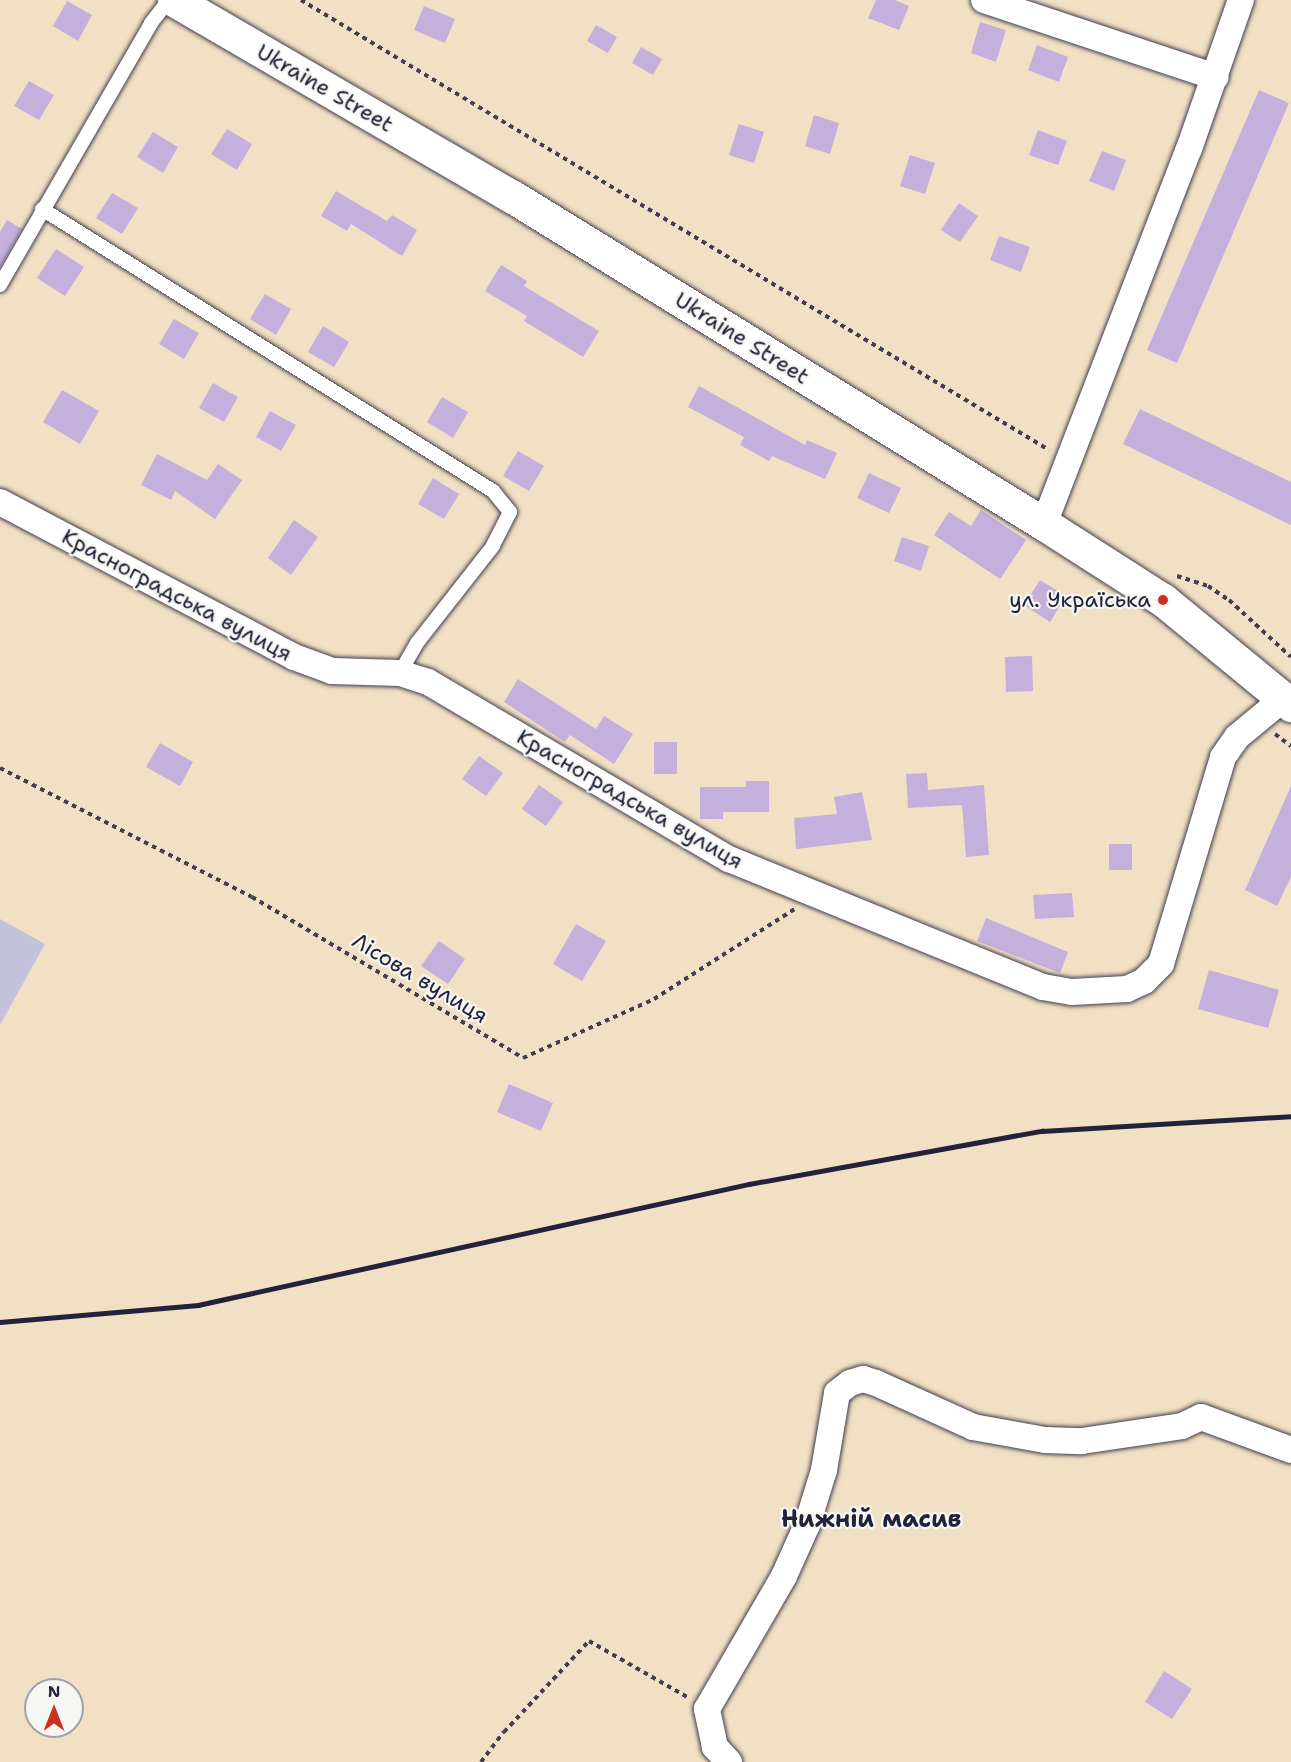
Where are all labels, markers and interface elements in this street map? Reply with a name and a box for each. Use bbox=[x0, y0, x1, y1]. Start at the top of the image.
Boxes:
street label: Ukraine Street bbox=[252, 38, 398, 138]
street label: Ukraine Street bbox=[670, 286, 814, 390]
street label: Красноградська вулиця bbox=[57, 523, 297, 667]
place label: ул. Україська bbox=[1009, 587, 1151, 613]
marker: ул. Україська bbox=[1156, 593, 1170, 607]
street label: Красноградська вулиця bbox=[512, 723, 748, 875]
street label: Лісова вулиця bbox=[347, 927, 493, 1029]
district label: Нижній масив bbox=[781, 1506, 961, 1534]
north arrow bbox=[24, 1678, 84, 1738]
text: N bbox=[48, 1681, 60, 1702]

